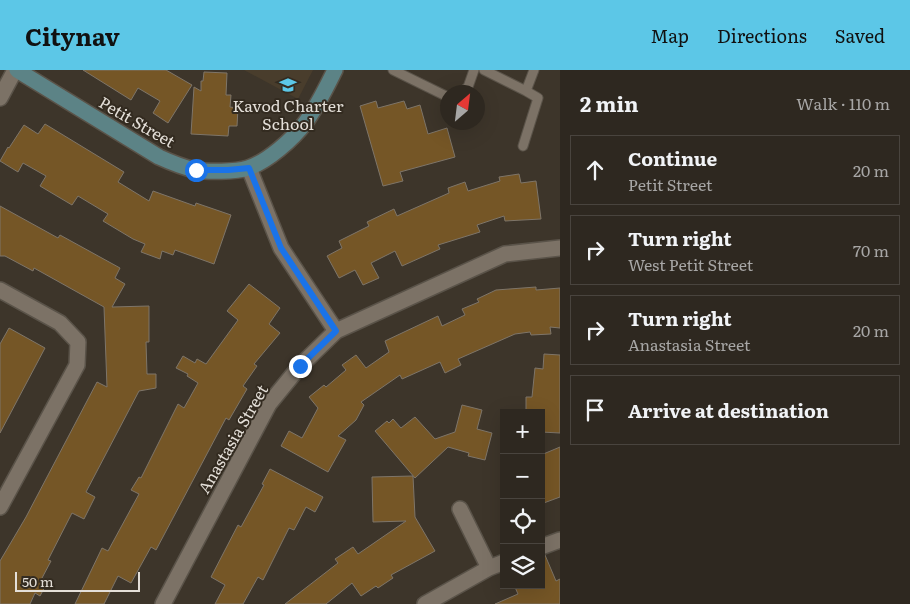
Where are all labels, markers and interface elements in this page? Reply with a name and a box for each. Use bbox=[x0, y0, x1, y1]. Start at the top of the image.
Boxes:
text: Citynav bbox=[25, 18, 120, 53]
text: Map bbox=[651, 22, 689, 49]
text: Directions bbox=[717, 22, 807, 49]
text: Saved bbox=[835, 22, 885, 49]
school or university icon: Kavod Charter School bbox=[278, 75, 298, 95]
north arrow bbox=[440, 85, 485, 130]
text: 2 min bbox=[580, 87, 639, 118]
street label: Petit Street bbox=[95, 90, 181, 153]
text: Walk · 110 m bbox=[796, 91, 890, 115]
place label: Kavod Charter School bbox=[233, 93, 344, 135]
text: Continue bbox=[628, 144, 717, 172]
icon: ahead bbox=[581, 156, 609, 184]
text: 20 m bbox=[853, 158, 889, 182]
route start bbox=[185, 159, 208, 182]
text: Petit Street bbox=[628, 172, 712, 196]
text: Turn right bbox=[628, 224, 732, 252]
icon: right bbox=[581, 236, 609, 264]
text: 70 m bbox=[853, 238, 889, 262]
text: West Petit Street bbox=[628, 252, 753, 276]
text: Turn right bbox=[628, 304, 732, 332]
icon: right bbox=[581, 316, 609, 344]
text: 20 m bbox=[853, 318, 889, 342]
text: Anastasia Street bbox=[628, 332, 751, 356]
route end bbox=[289, 355, 312, 378]
street label: Anastasia Street bbox=[191, 379, 273, 498]
icon: arrive bbox=[581, 396, 609, 424]
text: Arrive at destination bbox=[628, 396, 829, 424]
map controls bbox=[500, 409, 545, 589]
button: + bbox=[500, 409, 545, 454]
button: − bbox=[500, 454, 545, 499]
button: locate bbox=[500, 499, 545, 544]
button: layers bbox=[500, 544, 545, 589]
scale bar bbox=[15, 569, 140, 592]
text: 50 m bbox=[22, 571, 54, 591]

